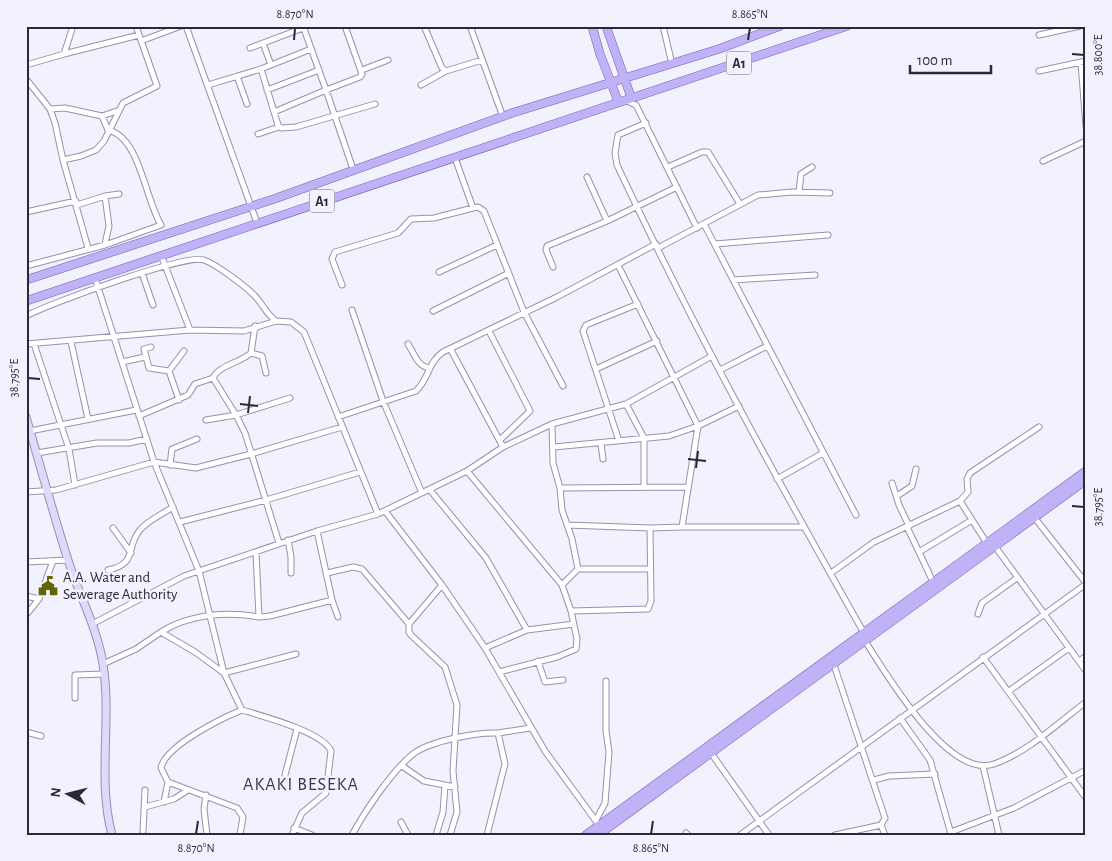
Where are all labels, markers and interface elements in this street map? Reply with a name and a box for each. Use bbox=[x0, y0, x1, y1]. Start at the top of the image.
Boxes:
text: 8.870°N bbox=[276, 8, 314, 20]
text: 8.865°N bbox=[732, 8, 768, 20]
text: 38.800°E bbox=[1092, 34, 1104, 76]
scale bar bbox=[910, 42, 991, 74]
road number: A1 bbox=[726, 52, 752, 74]
text: 100 m bbox=[917, 53, 952, 68]
road number: A1 bbox=[310, 190, 334, 212]
text: 38.795°E bbox=[8, 359, 20, 397]
text: 38.795°E bbox=[1092, 488, 1104, 526]
place label: A.A. Water and Sewerage Authority bbox=[63, 570, 178, 602]
public building icon: A.A. Water and Sewerage Authority bbox=[37, 575, 59, 597]
north arrow bbox=[42, 768, 92, 818]
district label: AKAKI BESEKA bbox=[243, 776, 359, 794]
text: N bbox=[49, 787, 64, 798]
text: 8.870°N bbox=[177, 842, 215, 854]
text: 8.865°N bbox=[633, 842, 669, 854]

